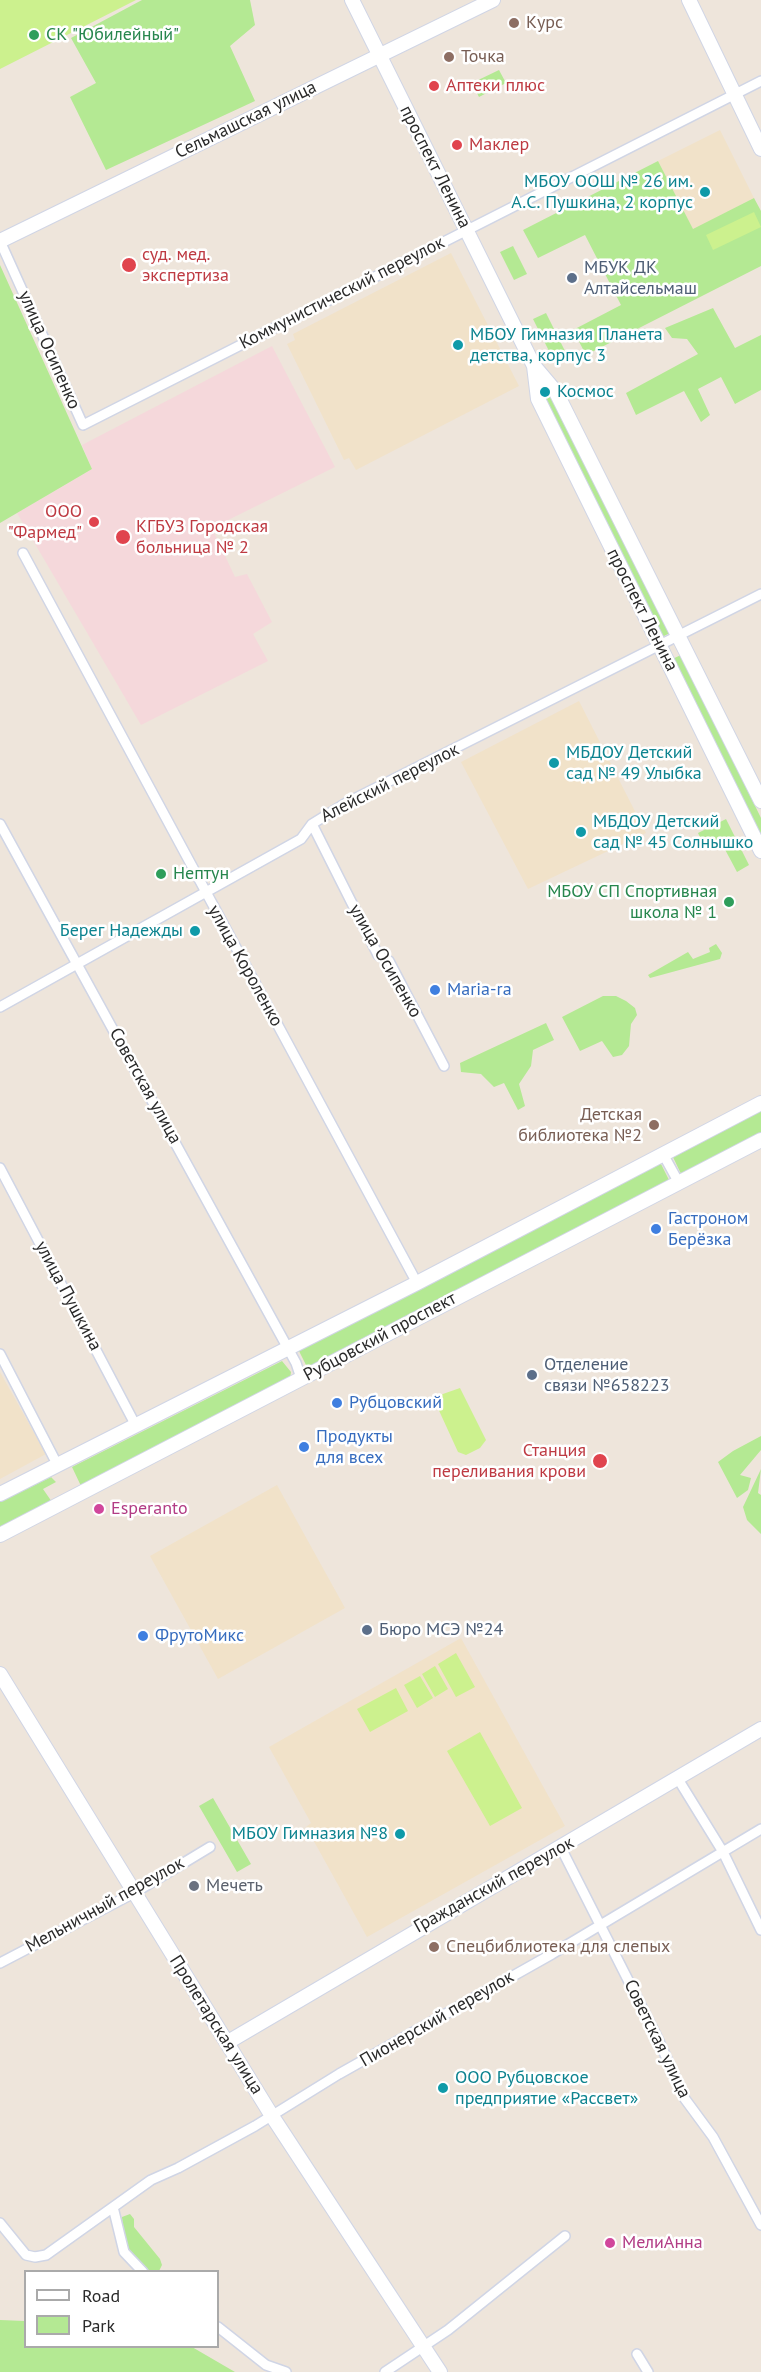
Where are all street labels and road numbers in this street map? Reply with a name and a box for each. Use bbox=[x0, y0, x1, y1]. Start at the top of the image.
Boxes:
street label: Сельмашская улица bbox=[172, 76, 320, 164]
street label: проспект Ленина bbox=[395, 102, 475, 232]
street label: Коммунистический переулок bbox=[236, 232, 448, 354]
street label: улица Осипенко bbox=[13, 287, 85, 413]
street label: проспект Ленина bbox=[602, 545, 682, 675]
street label: Алейский переулок bbox=[317, 739, 463, 827]
street label: улица Осипенко bbox=[344, 900, 426, 1022]
street label: улица Короленко bbox=[203, 902, 287, 1030]
street label: Советская улица bbox=[104, 1024, 186, 1148]
street label: улица Пушкина bbox=[30, 1237, 106, 1355]
street label: Рубцовский проспект bbox=[300, 1288, 460, 1386]
street label: Гражданский переулок bbox=[410, 1832, 578, 1938]
street label: Мельничный переулок bbox=[22, 1852, 188, 1958]
street label: Пролетарская улица bbox=[164, 1951, 268, 2099]
street label: Пионерский переулок bbox=[356, 1966, 518, 2072]
street label: Советская улица bbox=[619, 1976, 695, 2102]

